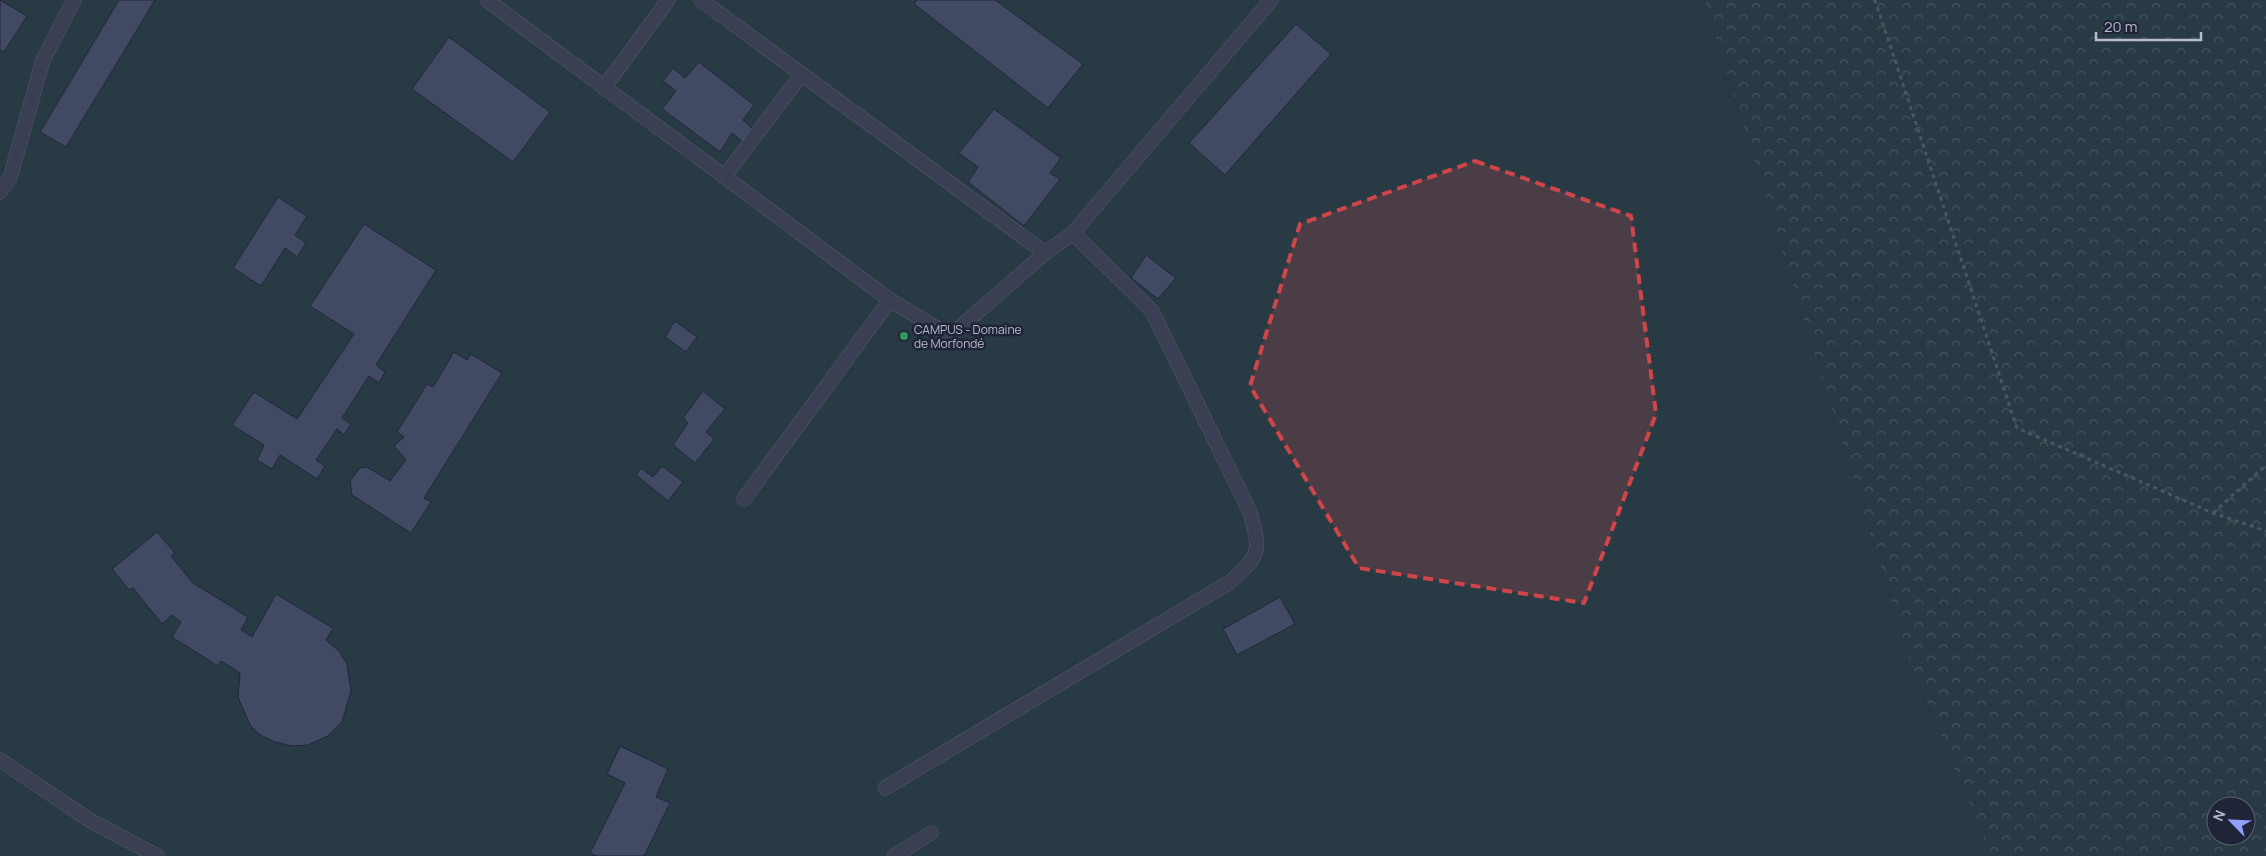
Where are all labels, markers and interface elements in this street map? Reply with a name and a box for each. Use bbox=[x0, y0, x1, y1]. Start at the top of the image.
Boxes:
scale bar bbox=[2096, 10, 2201, 42]
text: 20 m bbox=[2104, 16, 2137, 37]
place label: CAMPUS - Domaine de Morfondé bbox=[914, 321, 1022, 352]
marker: CAMPUS - Domaine de Morfondé bbox=[898, 330, 910, 342]
north arrow bbox=[2206, 796, 2256, 846]
text: N bbox=[2208, 807, 2229, 824]

